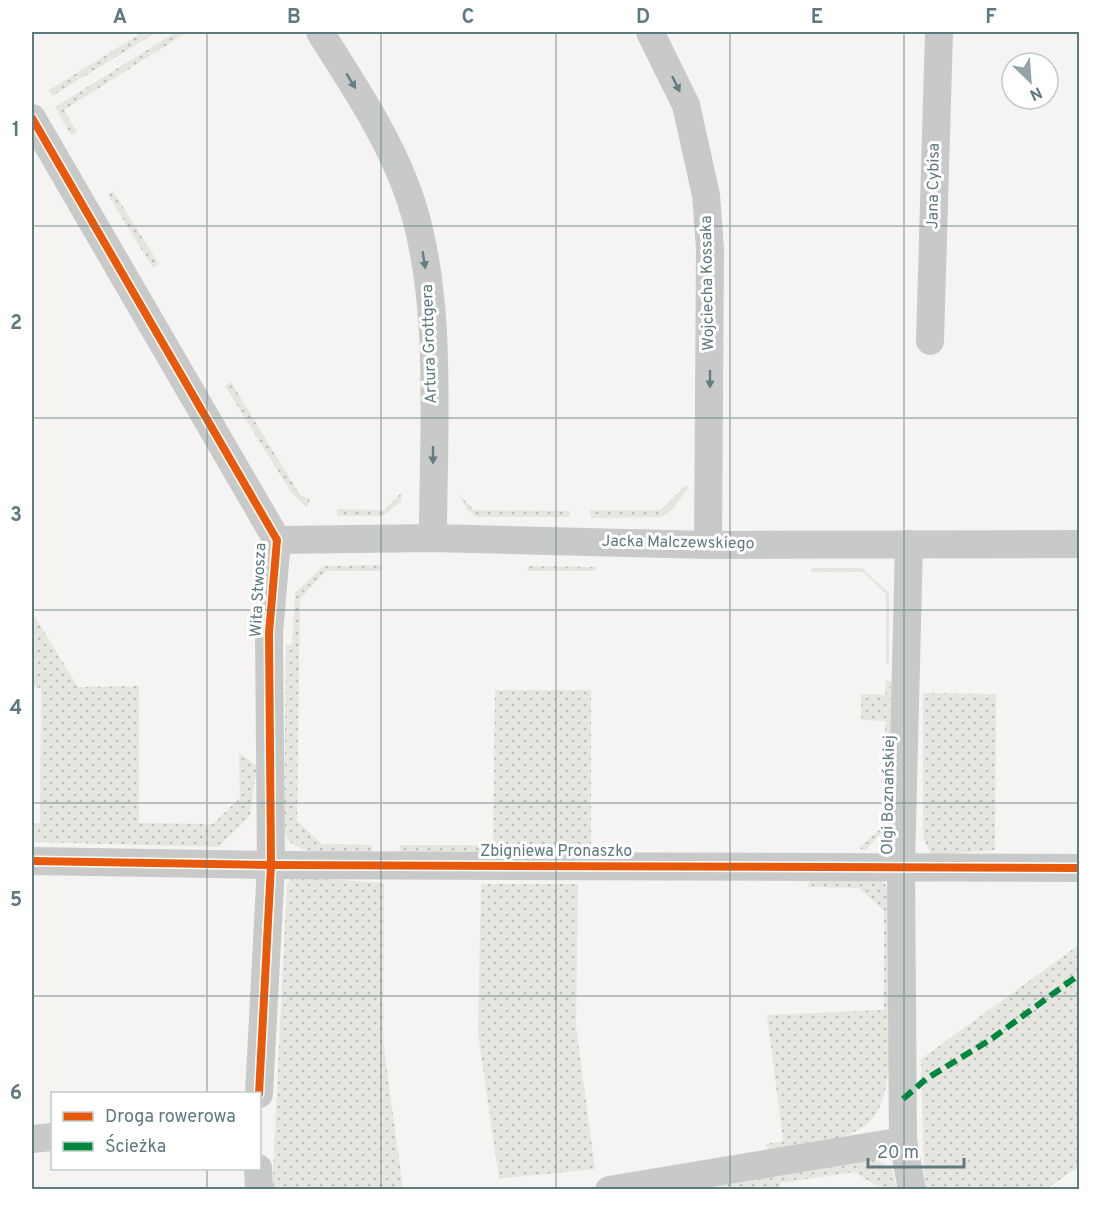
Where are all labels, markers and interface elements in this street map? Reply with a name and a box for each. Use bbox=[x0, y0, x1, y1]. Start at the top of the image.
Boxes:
text: A bbox=[113, 5, 127, 31]
text: B bbox=[287, 5, 301, 31]
text: C bbox=[462, 5, 474, 31]
text: D bbox=[636, 5, 650, 31]
text: E bbox=[811, 5, 823, 31]
text: F bbox=[985, 5, 997, 31]
north arrow bbox=[1000, 51, 1060, 111]
one-way arrow bbox=[345, 73, 356, 90]
one-way arrow bbox=[671, 76, 680, 93]
text: N bbox=[1026, 81, 1045, 104]
text: 1 bbox=[12, 118, 20, 144]
street label: Jana Cybisa bbox=[923, 143, 945, 229]
street label: Wojciecha Kossaka bbox=[697, 215, 719, 351]
one-way arrow bbox=[420, 251, 429, 270]
street label: Artura Grottgera bbox=[418, 284, 442, 404]
text: 2 bbox=[10, 311, 22, 337]
one-way arrow bbox=[705, 370, 714, 389]
one-way arrow bbox=[428, 445, 438, 464]
text: 3 bbox=[10, 503, 22, 529]
street label: Jacka Malczewskiego bbox=[601, 532, 755, 554]
street label: Wita Stwosza bbox=[247, 542, 271, 638]
text: 4 bbox=[10, 696, 22, 722]
street label: Olgi Boznańskiej bbox=[878, 735, 900, 855]
street label: Zbigniewa Pronaszko bbox=[480, 842, 632, 862]
text: 5 bbox=[10, 888, 22, 914]
text: 6 bbox=[10, 1081, 22, 1107]
legend bbox=[51, 1092, 261, 1170]
text: Droga rowerowa bbox=[105, 1106, 236, 1129]
scale bar bbox=[868, 1131, 964, 1169]
text: Ścieżka bbox=[105, 1134, 166, 1159]
text: 20 m bbox=[877, 1142, 919, 1165]

